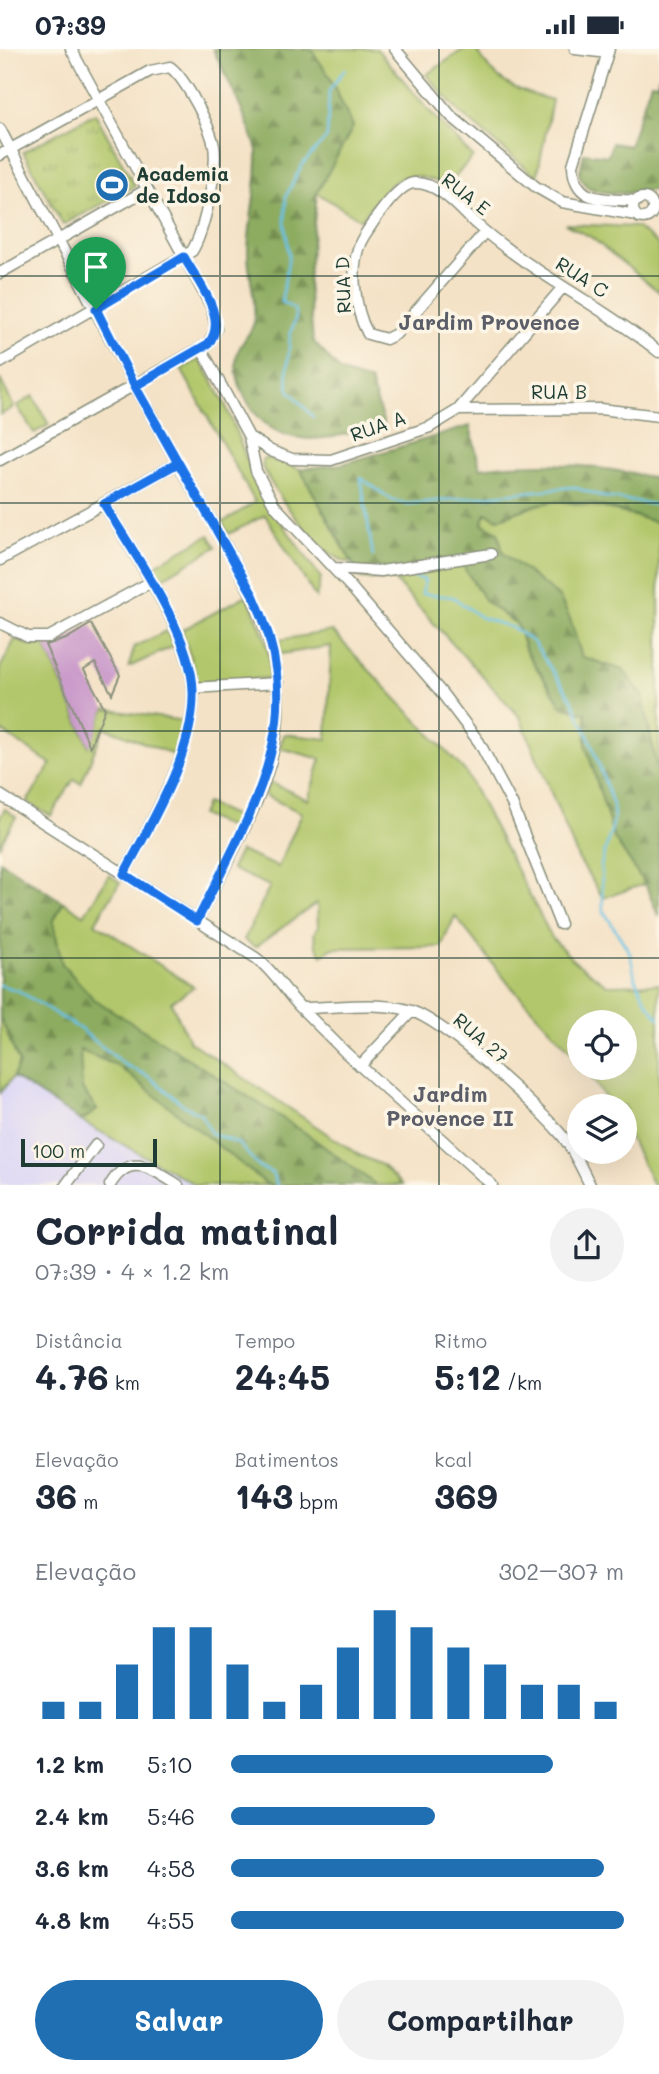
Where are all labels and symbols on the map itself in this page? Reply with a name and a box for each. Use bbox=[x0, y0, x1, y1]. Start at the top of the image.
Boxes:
place label: Academia de Idoso bbox=[136, 161, 229, 208]
sports icon: Academia de Idoso bbox=[93, 166, 131, 204]
street label: RUA E bbox=[437, 167, 496, 220]
pin bbox=[66, 237, 126, 309]
street label: RUA C bbox=[551, 250, 613, 303]
street label: RUA D bbox=[329, 256, 356, 314]
district label: Jardim Provence bbox=[398, 308, 580, 335]
street label: RUA B bbox=[531, 379, 587, 404]
street label: RUA A bbox=[347, 404, 409, 447]
street label: RUA 27 bbox=[449, 1007, 514, 1068]
district label: Jardim Provence II bbox=[386, 1080, 514, 1131]
scale bar bbox=[21, 1136, 158, 1168]

